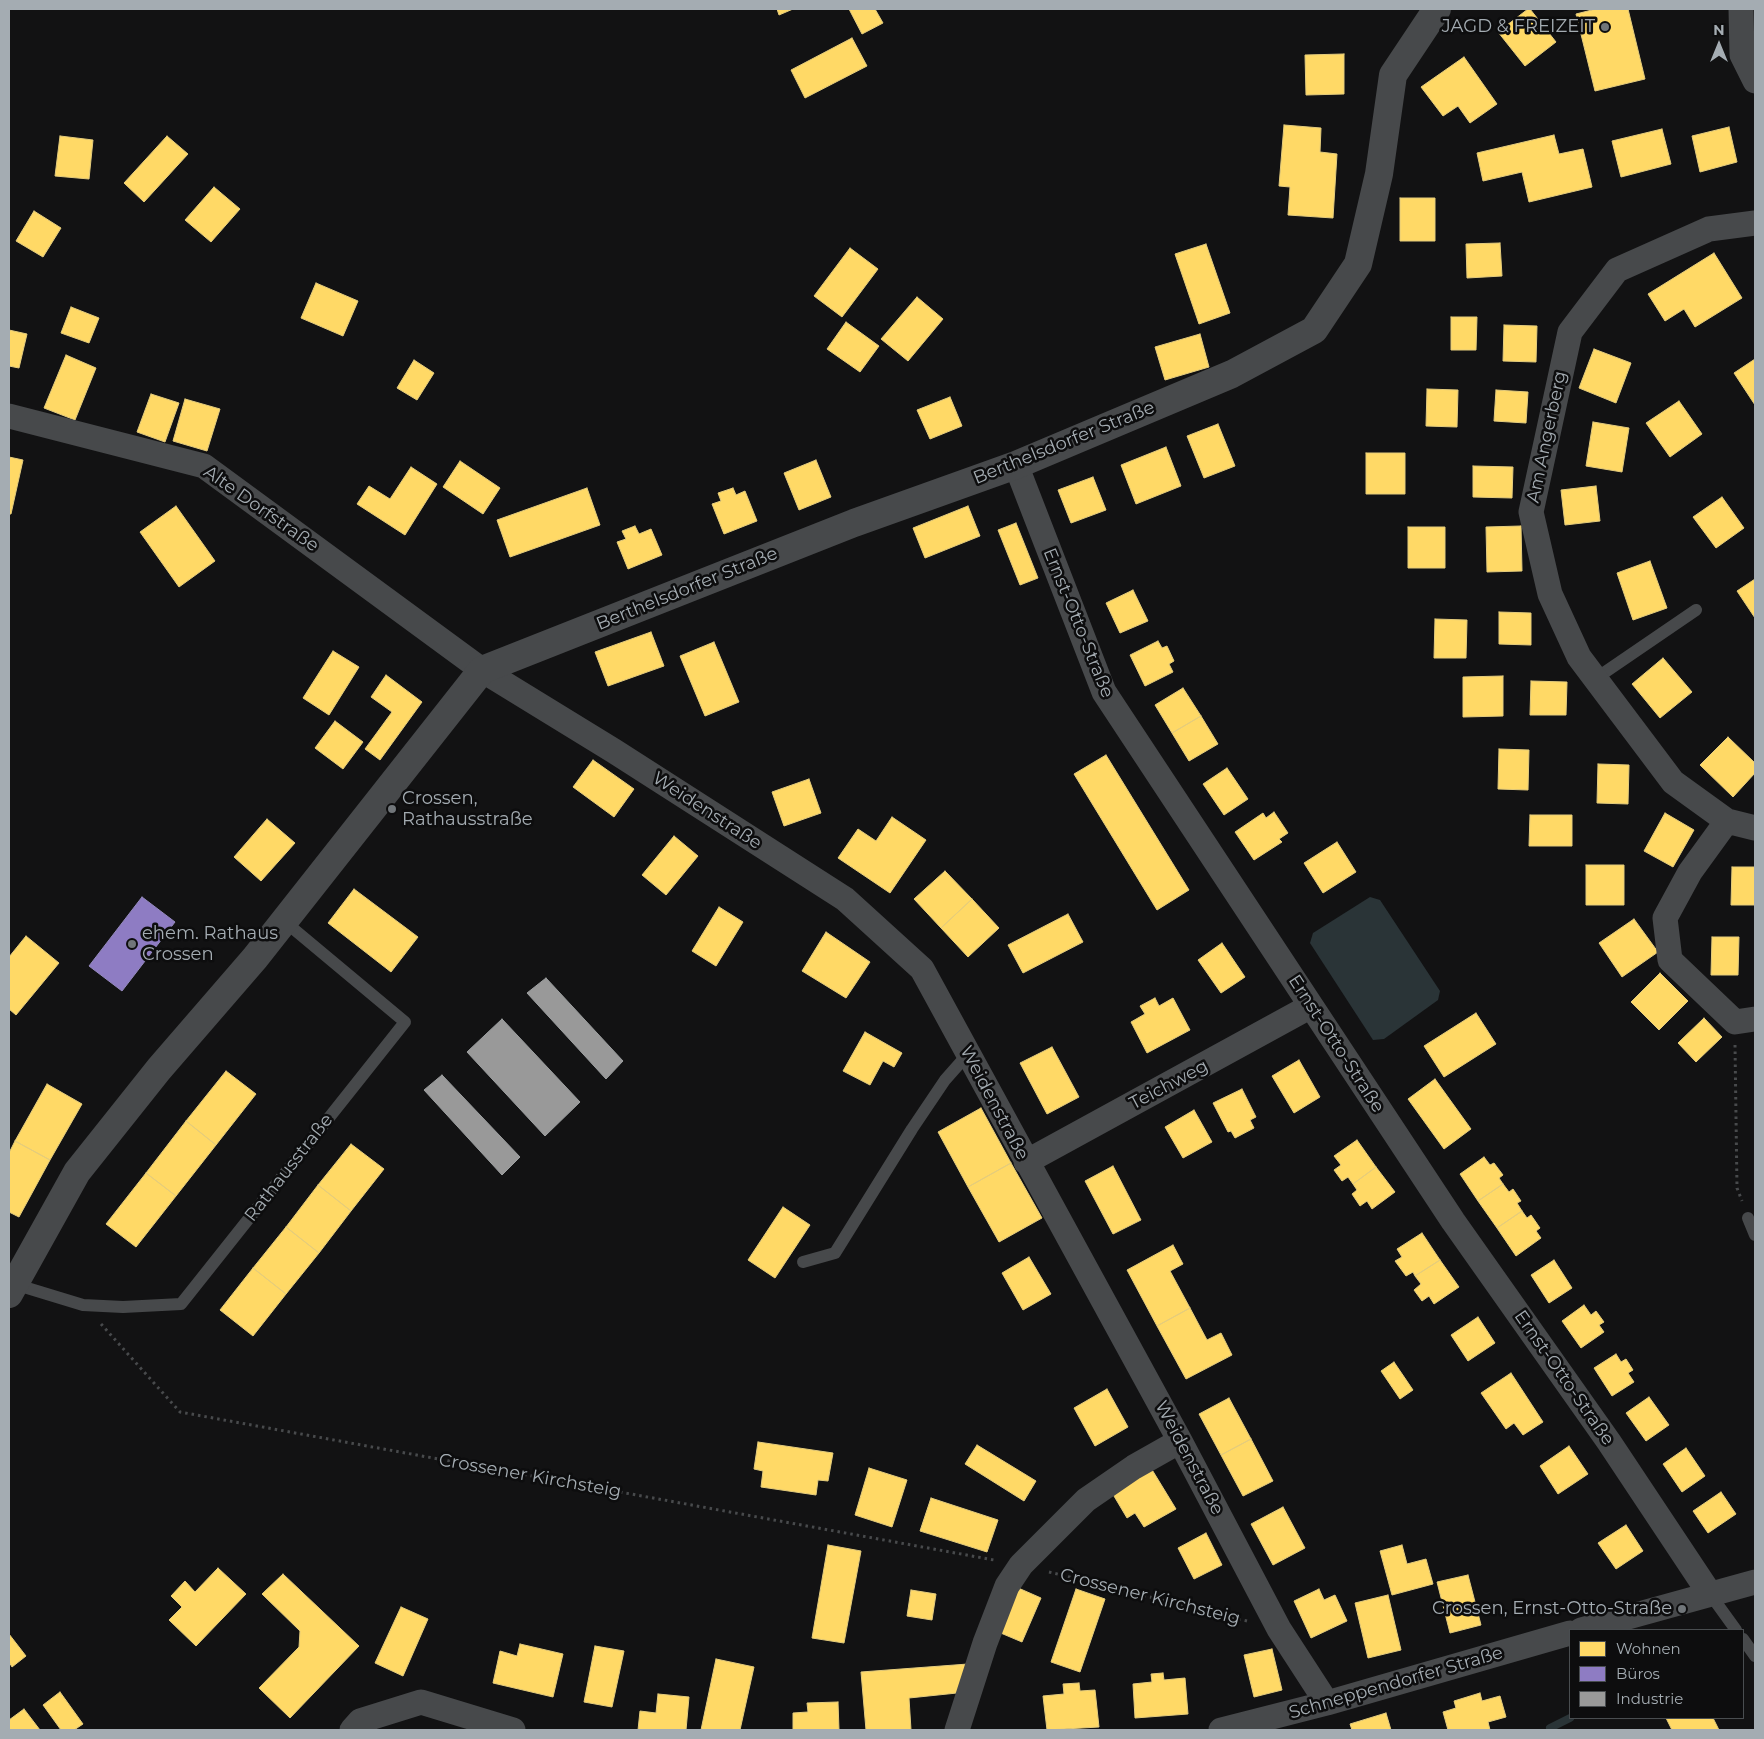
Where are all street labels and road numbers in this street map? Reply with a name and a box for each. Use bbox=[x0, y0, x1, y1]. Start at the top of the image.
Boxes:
street label: Am Angerberg bbox=[1522, 369, 1572, 505]
street label: Berthelsdorfer Straße bbox=[970, 397, 1158, 489]
street label: Alte Dorfstraße bbox=[199, 461, 323, 557]
street label: Berthelsdorfer Straße bbox=[593, 543, 781, 635]
street label: Ernst-Otto-Straße bbox=[1038, 545, 1118, 701]
street label: Weidenstraße bbox=[648, 768, 766, 854]
street label: Ernst-Otto-Straße bbox=[1283, 971, 1389, 1117]
street label: Weidenstraße bbox=[955, 1042, 1033, 1164]
street label: Teichweg bbox=[1126, 1055, 1212, 1115]
street label: Rathausstraße bbox=[240, 1110, 338, 1226]
street label: Ernst-Otto-Straße bbox=[1509, 1306, 1619, 1450]
street label: Weidenstraße bbox=[1150, 1397, 1228, 1519]
street label: Crossener Kirchsteig bbox=[437, 1449, 623, 1503]
street label: Crossener Kirchsteig bbox=[1058, 1564, 1242, 1630]
street label: Schneppendorfer Straße bbox=[1287, 1642, 1505, 1724]

